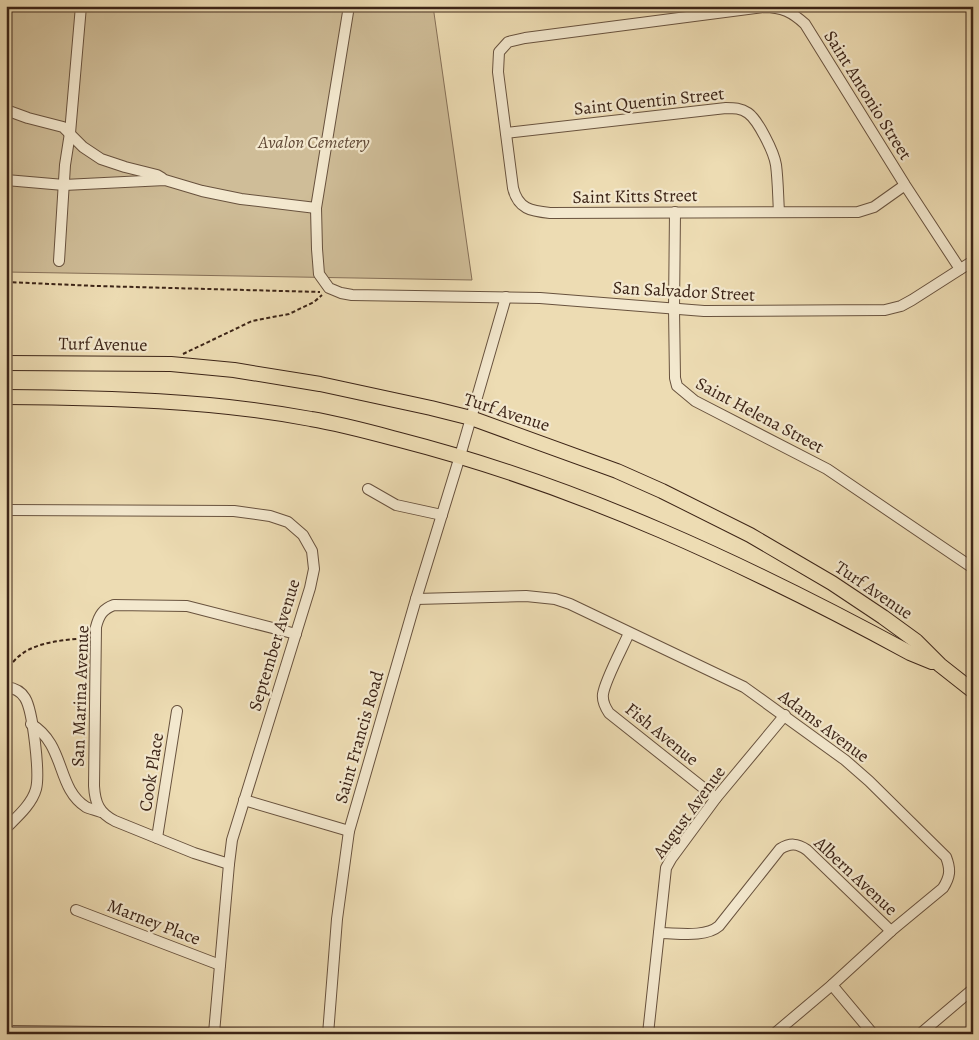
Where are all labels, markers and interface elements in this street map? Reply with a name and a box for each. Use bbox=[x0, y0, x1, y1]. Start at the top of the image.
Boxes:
street label: Saint Antonio Street bbox=[818, 26, 918, 164]
street label: Saint Quentin Street bbox=[573, 81, 725, 121]
park label: Avalon Cemetery bbox=[257, 130, 370, 154]
street label: Saint Kitts Street bbox=[572, 183, 698, 209]
street label: San Salvador Street bbox=[612, 275, 756, 307]
street label: Turf Avenue bbox=[58, 331, 148, 357]
street label: Saint Helena Street bbox=[692, 371, 828, 459]
street label: Turf Avenue bbox=[461, 387, 553, 437]
street label: Turf Avenue bbox=[830, 555, 918, 625]
street label: September Avenue bbox=[242, 576, 306, 714]
street label: San Marina Avenue bbox=[66, 625, 94, 767]
street label: Saint Francis Road bbox=[329, 668, 389, 806]
street label: Adams Avenue bbox=[773, 683, 874, 768]
street label: Fish Avenue bbox=[620, 697, 704, 771]
street label: Cook Place bbox=[133, 731, 169, 813]
street label: August Avenue bbox=[647, 761, 731, 864]
street label: Albern Avenue bbox=[808, 831, 903, 921]
street label: Marney Place bbox=[104, 893, 204, 951]

